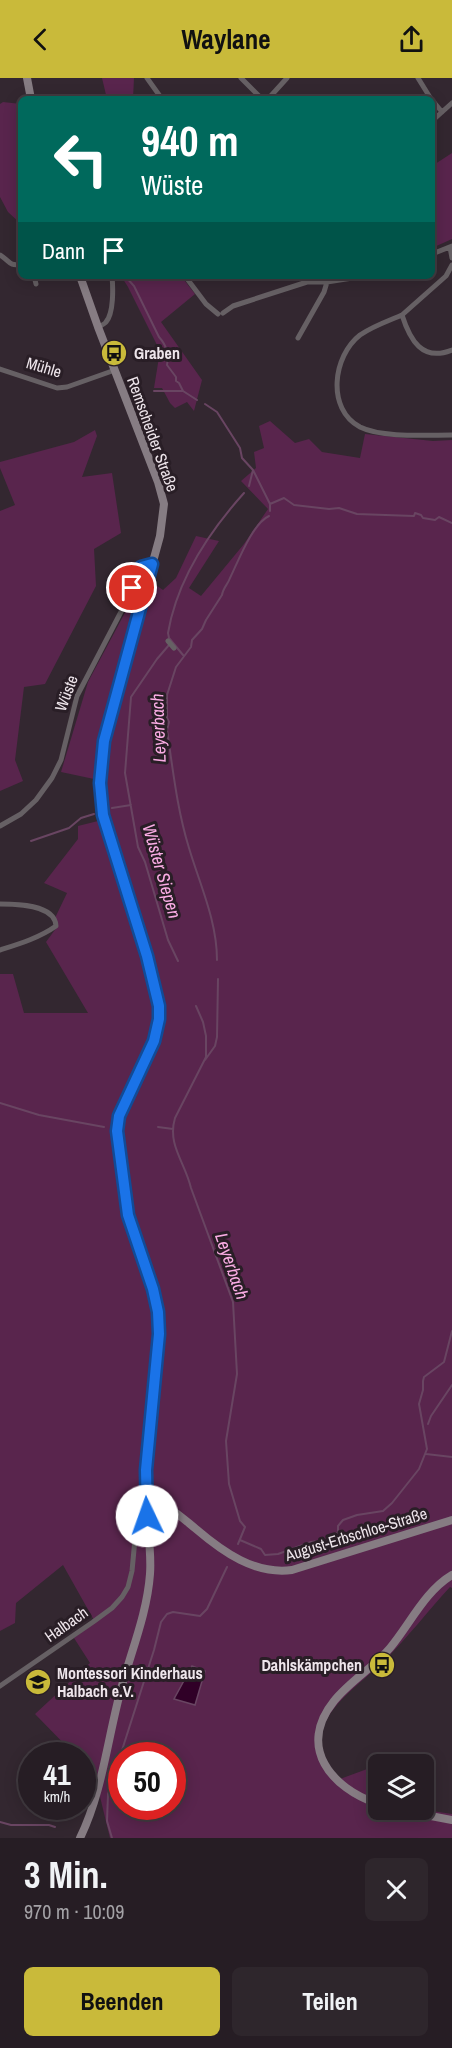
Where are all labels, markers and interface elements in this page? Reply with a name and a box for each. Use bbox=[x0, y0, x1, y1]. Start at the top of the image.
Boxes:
text: Waylane bbox=[181, 21, 271, 57]
icon: back bbox=[24, 23, 57, 56]
icon: share bbox=[395, 23, 428, 56]
text: 940 m bbox=[141, 113, 239, 169]
icon: left bbox=[42, 120, 120, 198]
text: Wüste bbox=[141, 167, 203, 203]
icon: arrive bbox=[97, 234, 130, 267]
text: Dann bbox=[42, 236, 85, 266]
bus stop icon: Graben bbox=[99, 338, 129, 368]
place label: Graben bbox=[134, 342, 180, 364]
street label: Mühle bbox=[24, 352, 64, 382]
street label: Remscheider Straße bbox=[122, 373, 184, 495]
pin bbox=[106, 562, 157, 613]
icon: arrive bbox=[115, 571, 148, 604]
street label: Wüste bbox=[49, 672, 83, 714]
water label: Leyerbach bbox=[144, 693, 172, 763]
water label: Wüster Siepen bbox=[137, 821, 187, 921]
water label: Leyerbach bbox=[209, 1229, 255, 1303]
position arrow bbox=[115, 1484, 179, 1548]
street label: August-Erbschloe-Straße bbox=[281, 1502, 430, 1566]
street label: Halbach bbox=[40, 1601, 92, 1647]
bus stop icon: Dahlskämpchen bbox=[367, 1650, 397, 1680]
place label: Dahlskämpchen bbox=[261, 1654, 362, 1676]
place label: Montessori Kinderhaus Halbach e.V. bbox=[57, 1662, 203, 1702]
school or university icon: Montessori Kinderhaus Halbach e.V. bbox=[23, 1667, 53, 1697]
speed limit sign: 50 bbox=[108, 1742, 186, 1820]
text: 41 bbox=[43, 1754, 71, 1794]
map controls bbox=[368, 1754, 434, 1820]
button: layers bbox=[368, 1754, 434, 1820]
text: km/h bbox=[44, 1786, 70, 1807]
text: 3 Min. bbox=[24, 1851, 108, 1899]
button: close bbox=[365, 1858, 428, 1921]
text: 970 m · 10:09 bbox=[24, 1898, 124, 1925]
button: Beenden bbox=[24, 1967, 220, 2036]
button: Teilen bbox=[232, 1967, 428, 2036]

